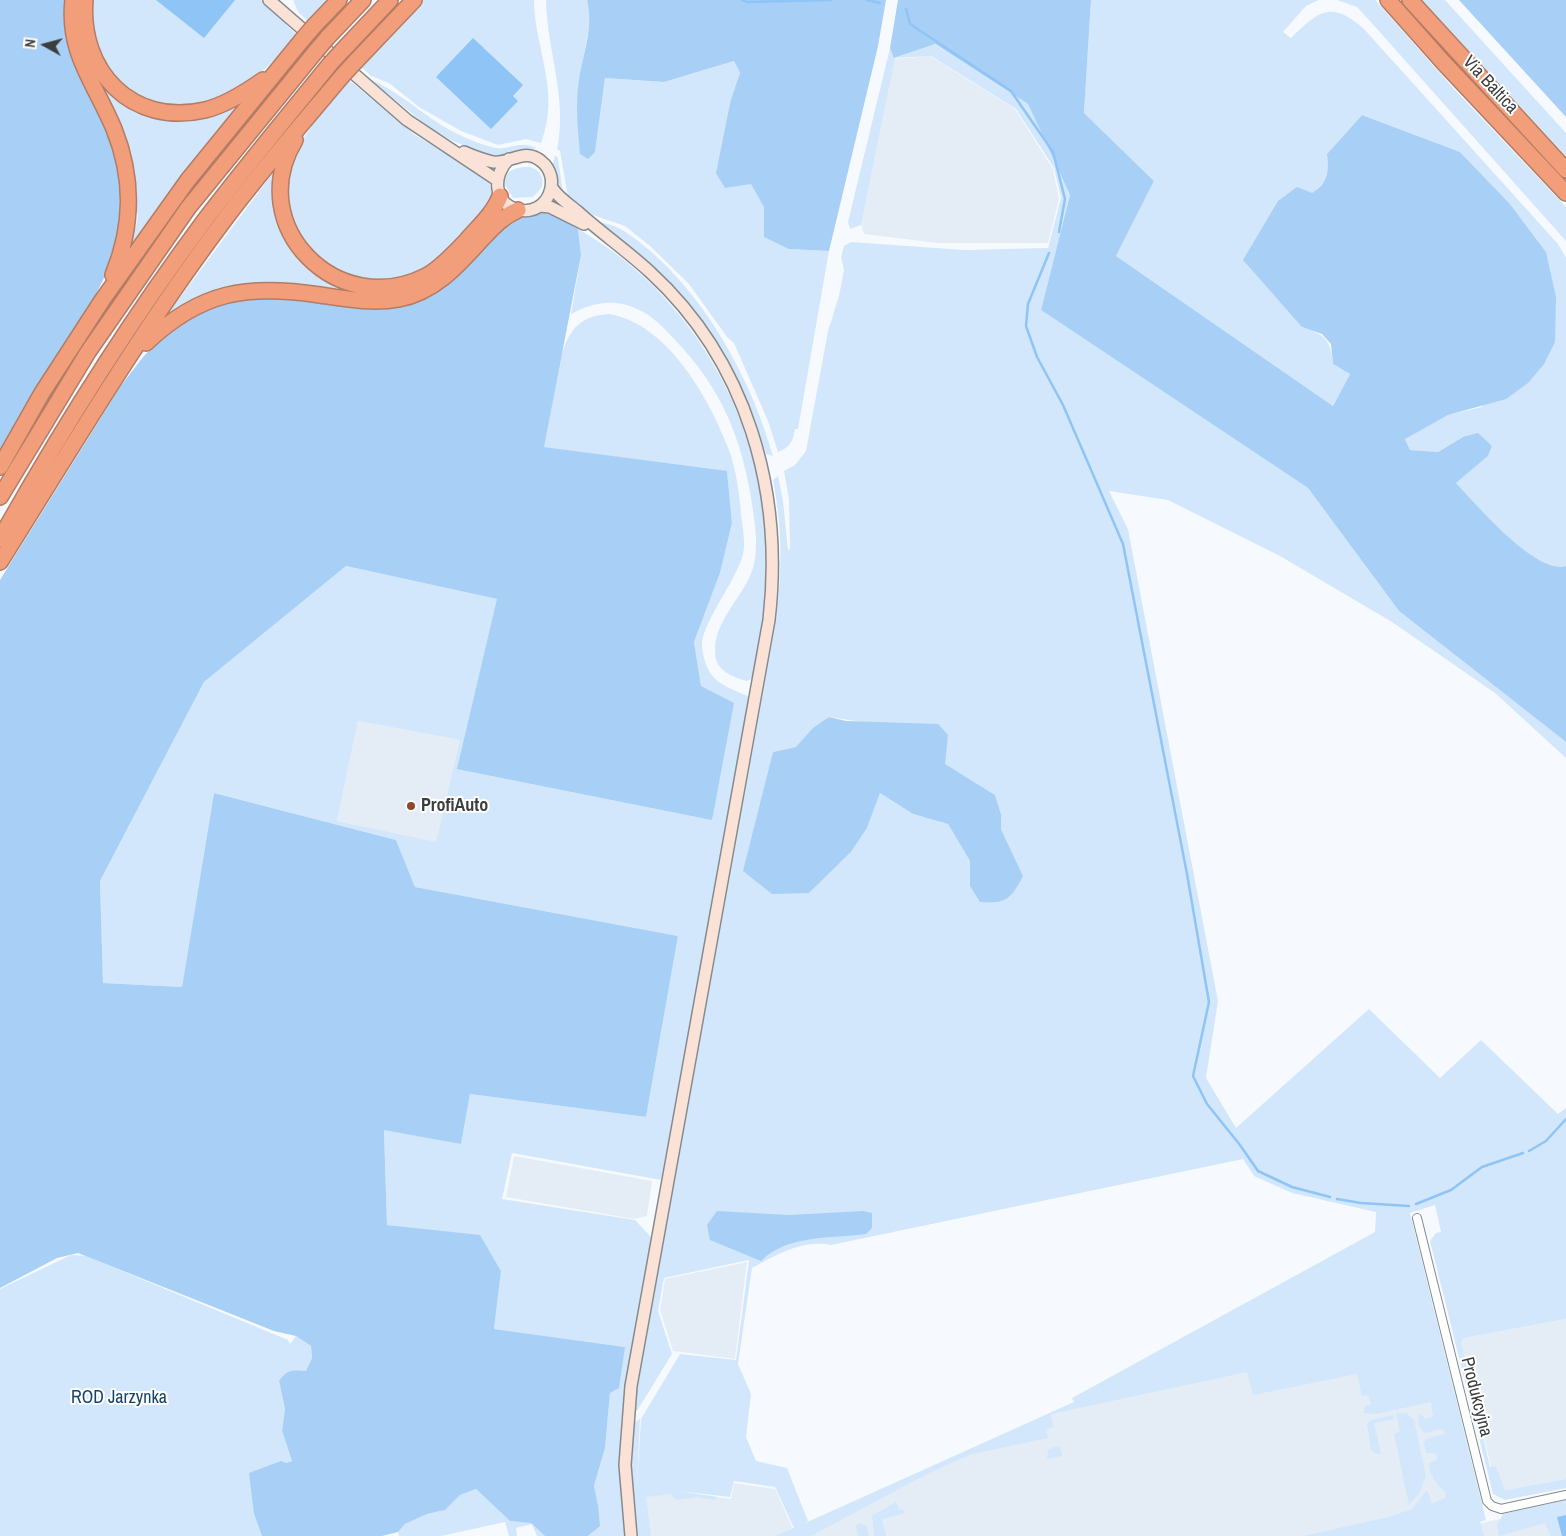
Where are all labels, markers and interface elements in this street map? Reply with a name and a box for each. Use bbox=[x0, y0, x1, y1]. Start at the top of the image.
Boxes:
north arrow bbox=[20, 20, 70, 70]
text: N bbox=[21, 38, 40, 48]
street label: Via Baltica bbox=[1458, 52, 1522, 118]
place label: ProfiAuto bbox=[421, 795, 488, 817]
marker: ProfiAuto bbox=[405, 800, 417, 812]
street label: Produkcyjna bbox=[1456, 1355, 1496, 1439]
park label: ROD Jarzynka bbox=[71, 1387, 167, 1409]

